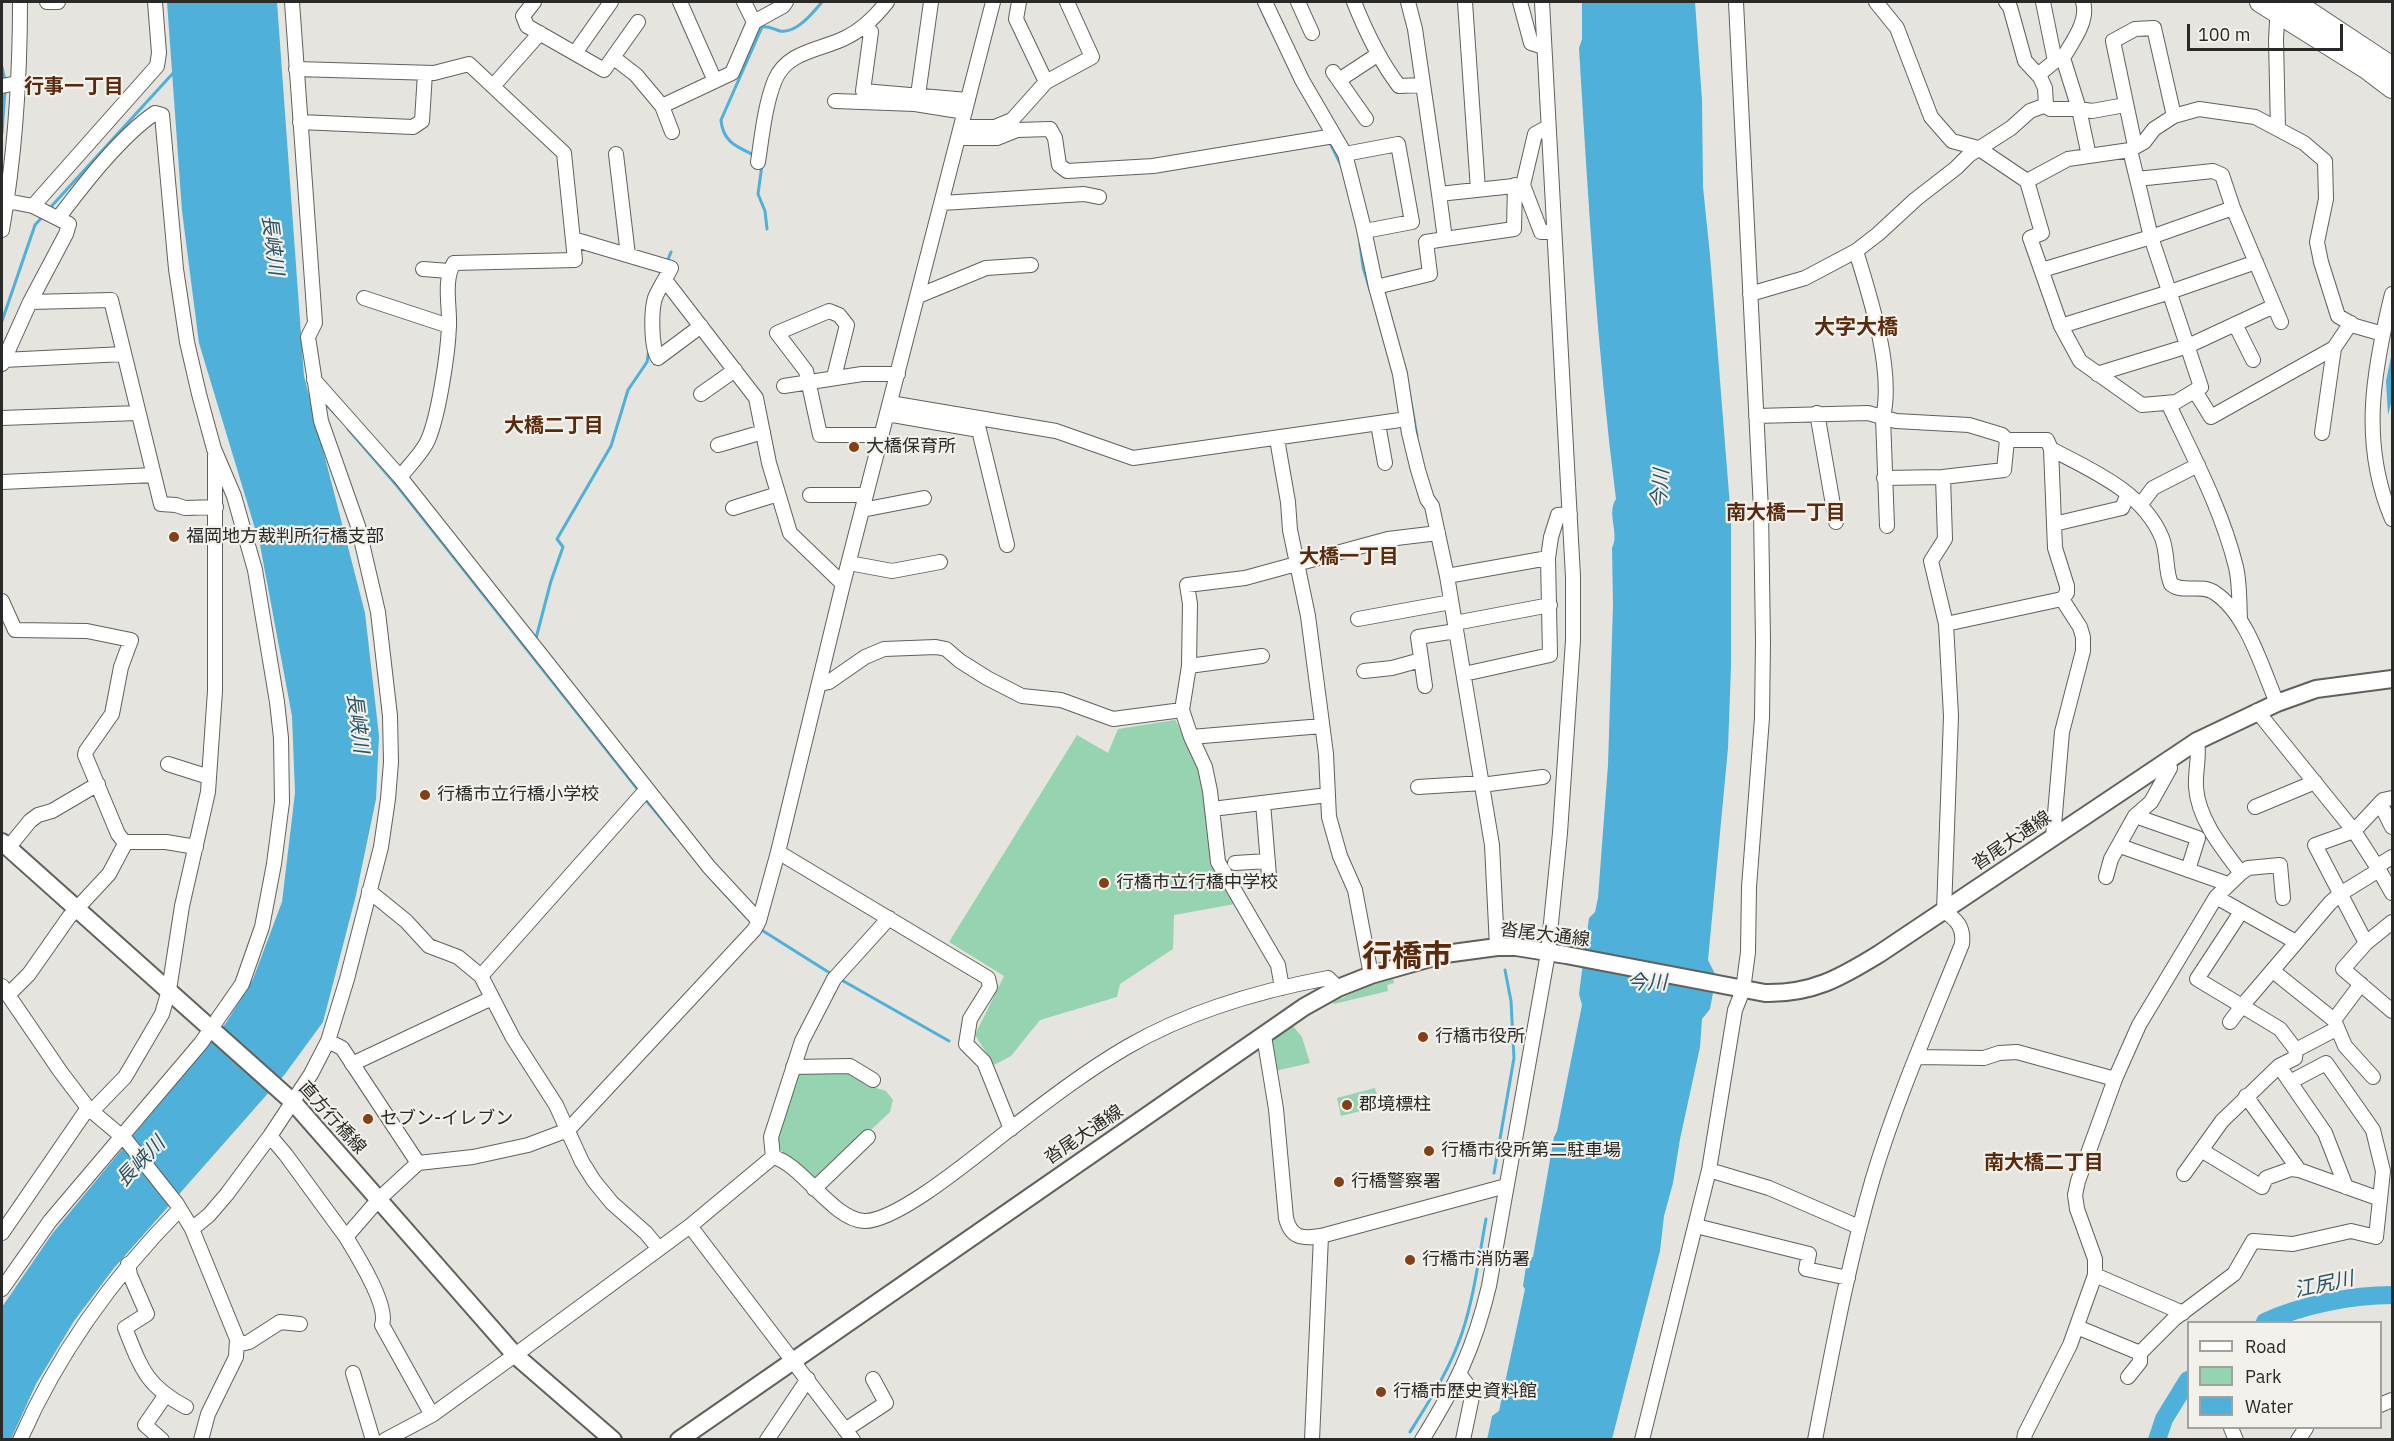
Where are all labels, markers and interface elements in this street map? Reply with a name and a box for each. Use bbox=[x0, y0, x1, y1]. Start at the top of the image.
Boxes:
scale bar bbox=[2190, 12, 2346, 50]
text: 100 m bbox=[2198, 23, 2250, 46]
district label: 行事一丁目 bbox=[24, 75, 124, 99]
water label: 長峡川 bbox=[256, 214, 288, 276]
district label: 大字大橋 bbox=[1814, 315, 1898, 341]
district label: 大橋二丁目 bbox=[504, 414, 604, 438]
place label: 大橋保育所 bbox=[866, 436, 956, 458]
marker: 大橋保育所 bbox=[847, 440, 861, 454]
water label: 今川 bbox=[1648, 468, 1674, 510]
district label: 南大橋一丁目 bbox=[1726, 501, 1846, 525]
place label: 福岡地方裁判所行橋支部 bbox=[186, 526, 384, 548]
marker: 福岡地方裁判所行橋支部 bbox=[167, 530, 181, 544]
district label: 大橋一丁目 bbox=[1299, 545, 1399, 569]
water label: 長峡川 bbox=[341, 692, 373, 754]
place label: 行橋市立行橋小学校 bbox=[437, 784, 599, 806]
marker: 行橋市立行橋小学校 bbox=[418, 788, 432, 802]
street label: 沓尾大通線 bbox=[1969, 807, 2055, 875]
place label: 行橋市立行橋中学校 bbox=[1116, 872, 1278, 894]
marker: 行橋市立行橋中学校 bbox=[1097, 876, 1111, 890]
street label: 沓尾大通線 bbox=[1499, 919, 1591, 951]
district label: 行橋市 bbox=[1362, 939, 1452, 975]
water label: 今川 bbox=[1627, 971, 1667, 995]
place label: 行橋市役所 bbox=[1435, 1026, 1525, 1048]
marker: 行橋市役所 bbox=[1416, 1030, 1430, 1044]
street label: 直方行橋線 bbox=[294, 1077, 370, 1159]
place label: 郡境標柱 bbox=[1359, 1094, 1431, 1116]
marker: 郡境標柱 bbox=[1340, 1098, 1354, 1112]
street label: 沓尾大通線 bbox=[1041, 1101, 1127, 1169]
place label: セブン-イレブン bbox=[380, 1108, 513, 1130]
marker: セブン-イレブン bbox=[361, 1112, 375, 1126]
water label: 長峡川 bbox=[112, 1132, 170, 1192]
place label: 行橋市役所第二駐車場 bbox=[1441, 1140, 1621, 1162]
marker: 行橋市役所第二駐車場 bbox=[1422, 1144, 1436, 1158]
district label: 南大橋二丁目 bbox=[1984, 1151, 2104, 1175]
place label: 行橋警察署 bbox=[1351, 1171, 1441, 1193]
marker: 行橋警察署 bbox=[1332, 1175, 1346, 1189]
place label: 行橋市消防署 bbox=[1422, 1249, 1530, 1271]
marker: 行橋市消防署 bbox=[1403, 1253, 1417, 1267]
water label: 江尻川 bbox=[2292, 1267, 2356, 1303]
legend bbox=[2187, 1321, 2382, 1429]
text: Road bbox=[2245, 1335, 2286, 1358]
text: Park bbox=[2245, 1365, 2281, 1388]
place label: 行橋市歴史資料館 bbox=[1393, 1381, 1537, 1403]
marker: 行橋市歴史資料館 bbox=[1374, 1385, 1388, 1399]
text: Water bbox=[2245, 1395, 2293, 1418]

